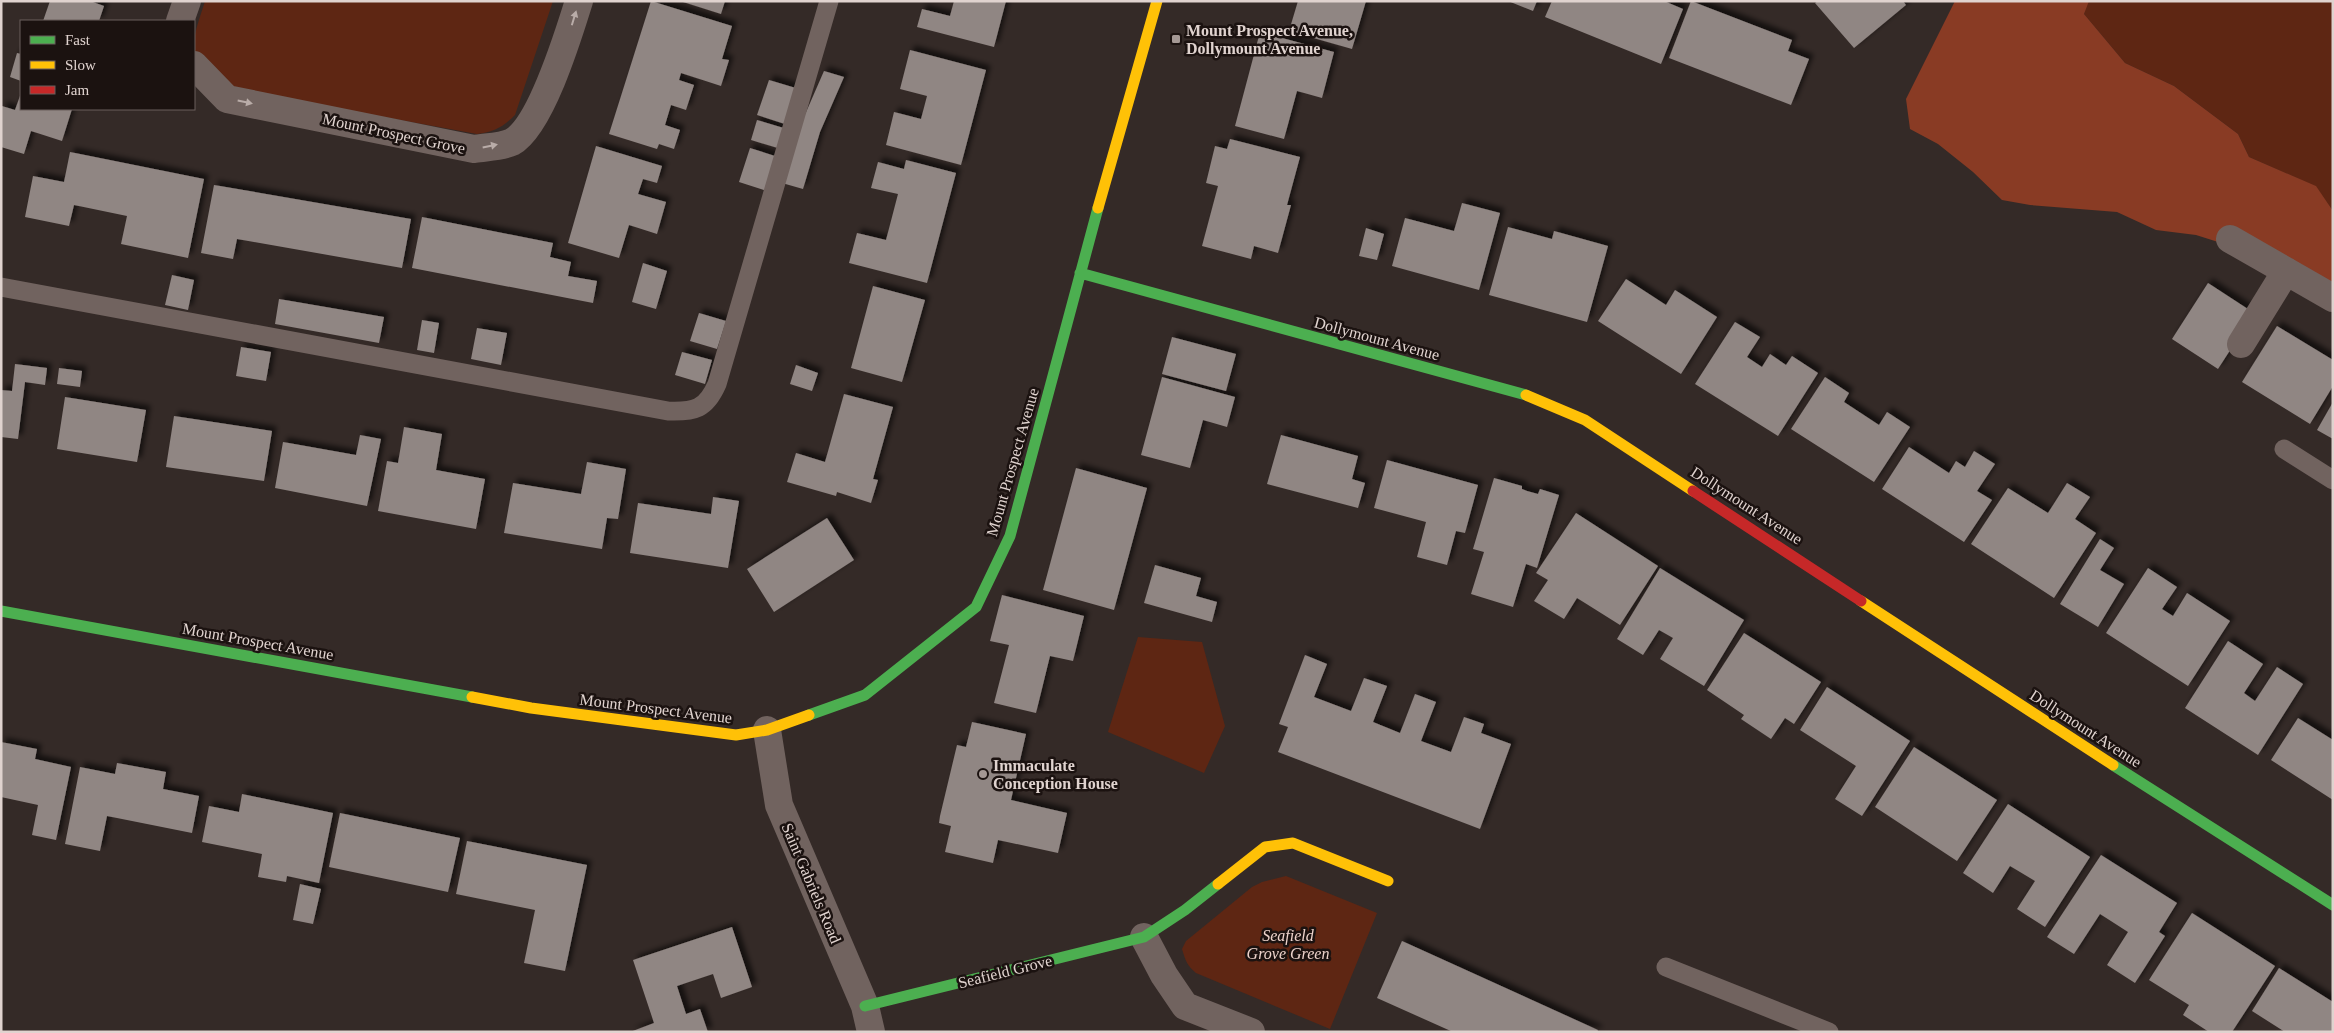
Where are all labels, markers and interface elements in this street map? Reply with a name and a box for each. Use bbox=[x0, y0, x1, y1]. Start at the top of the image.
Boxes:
one-way arrow bbox=[570, 10, 578, 25]
legend bbox=[20, 20, 195, 110]
place label: Mount Prospect Avenue, Dollymount Avenue bbox=[1186, 22, 1353, 58]
text: Fast bbox=[65, 32, 91, 48]
marker: Mount Prospect Avenue, Dollymount Avenue bbox=[1170, 33, 1182, 45]
text: Slow bbox=[65, 57, 96, 73]
text: Jam bbox=[65, 82, 89, 98]
one-way arrow bbox=[238, 99, 254, 107]
street label: Mount Prospect Grove bbox=[321, 110, 467, 158]
one-way arrow bbox=[483, 142, 498, 150]
street label: Dollymount Avenue bbox=[1312, 314, 1441, 364]
street label: Mount Prospect Avenue bbox=[983, 386, 1043, 539]
street label: Dollymount Avenue bbox=[1687, 463, 1805, 549]
street label: Mount Prospect Avenue bbox=[181, 620, 335, 664]
street label: Dollymount Avenue bbox=[2026, 686, 2144, 772]
street label: Mount Prospect Avenue bbox=[579, 691, 733, 727]
place label: Immaculate Conception House bbox=[993, 757, 1118, 793]
marker: Immaculate Conception House bbox=[977, 768, 989, 780]
street label: Saint Gabriels Road bbox=[779, 821, 845, 946]
park label: Seafield Grove Green bbox=[1247, 927, 1329, 962]
street label: Seafield Grove bbox=[956, 952, 1054, 991]

